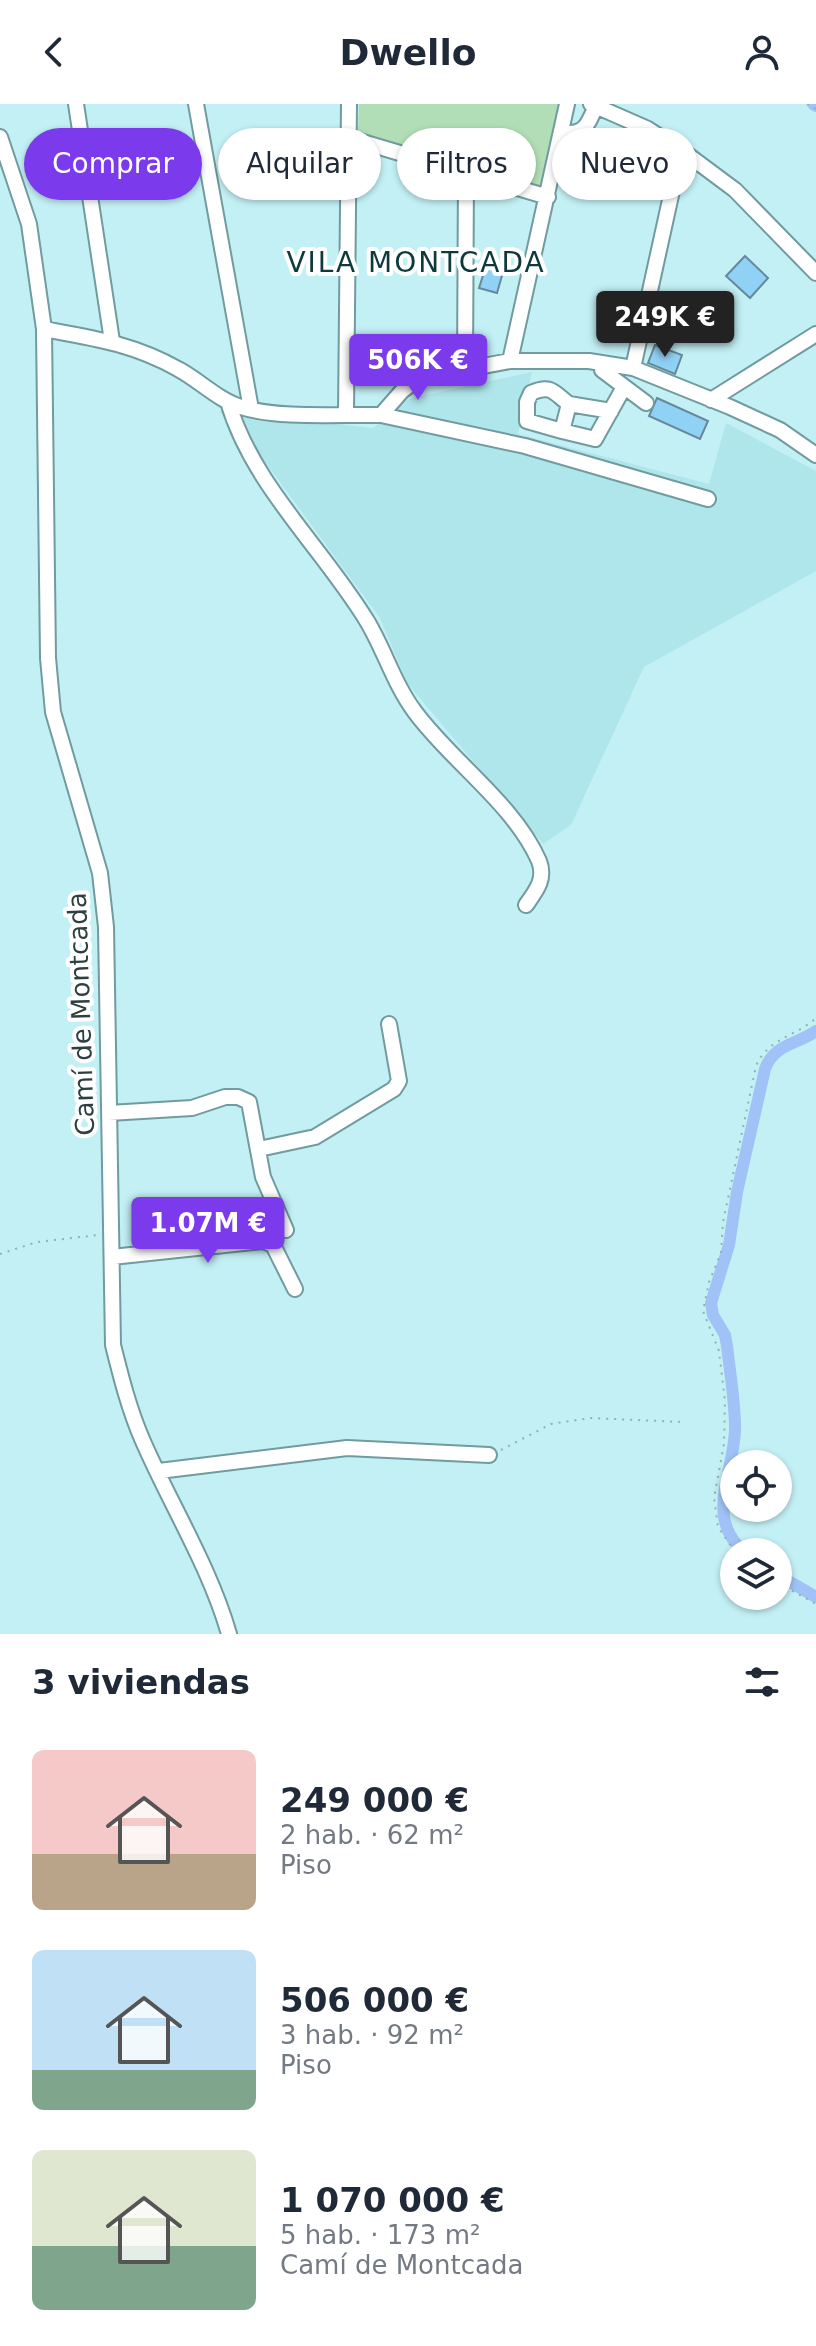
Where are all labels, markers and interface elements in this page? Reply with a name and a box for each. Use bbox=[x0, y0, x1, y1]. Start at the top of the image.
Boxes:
icon: back bbox=[32, 30, 76, 74]
icon: person bbox=[740, 30, 784, 74]
text: Dwello bbox=[340, 32, 476, 73]
chip: Comprar bbox=[24, 128, 202, 200]
chip: Alquilar bbox=[218, 128, 381, 200]
chip: Filtros bbox=[397, 128, 536, 200]
chip: Nuevo bbox=[552, 128, 697, 200]
district label: VILA MONTCADA bbox=[286, 246, 546, 279]
pin: 249K € bbox=[600, 291, 730, 359]
text: 249K € bbox=[614, 302, 716, 332]
pin: 506K € bbox=[353, 334, 483, 402]
text: 506K € bbox=[367, 345, 469, 375]
street label: Camí de Montcada bbox=[62, 892, 100, 1136]
pin: 1.07M € bbox=[134, 1197, 282, 1265]
text: 1.07M € bbox=[149, 1208, 267, 1238]
map controls bbox=[720, 1450, 792, 1610]
button: locate bbox=[720, 1450, 792, 1522]
button: layers bbox=[720, 1538, 792, 1610]
icon: filters bbox=[740, 1660, 784, 1704]
text: 3 viviendas bbox=[32, 1662, 250, 1702]
text: 249 000 € bbox=[280, 1780, 469, 1820]
icon: home bbox=[96, 1782, 192, 1878]
text: 2 hab. · 62 m² bbox=[280, 1820, 464, 1850]
text: Piso bbox=[280, 1850, 332, 1880]
text: 506 000 € bbox=[280, 1980, 469, 2020]
icon: home bbox=[96, 1982, 192, 2078]
text: 3 hab. · 92 m² bbox=[280, 2020, 464, 2050]
text: Piso bbox=[280, 2050, 332, 2080]
text: 1 070 000 € bbox=[280, 2180, 505, 2220]
icon: home bbox=[96, 2182, 192, 2278]
text: 5 hab. · 173 m² bbox=[280, 2220, 480, 2250]
text: Camí de Montcada bbox=[280, 2250, 523, 2280]

